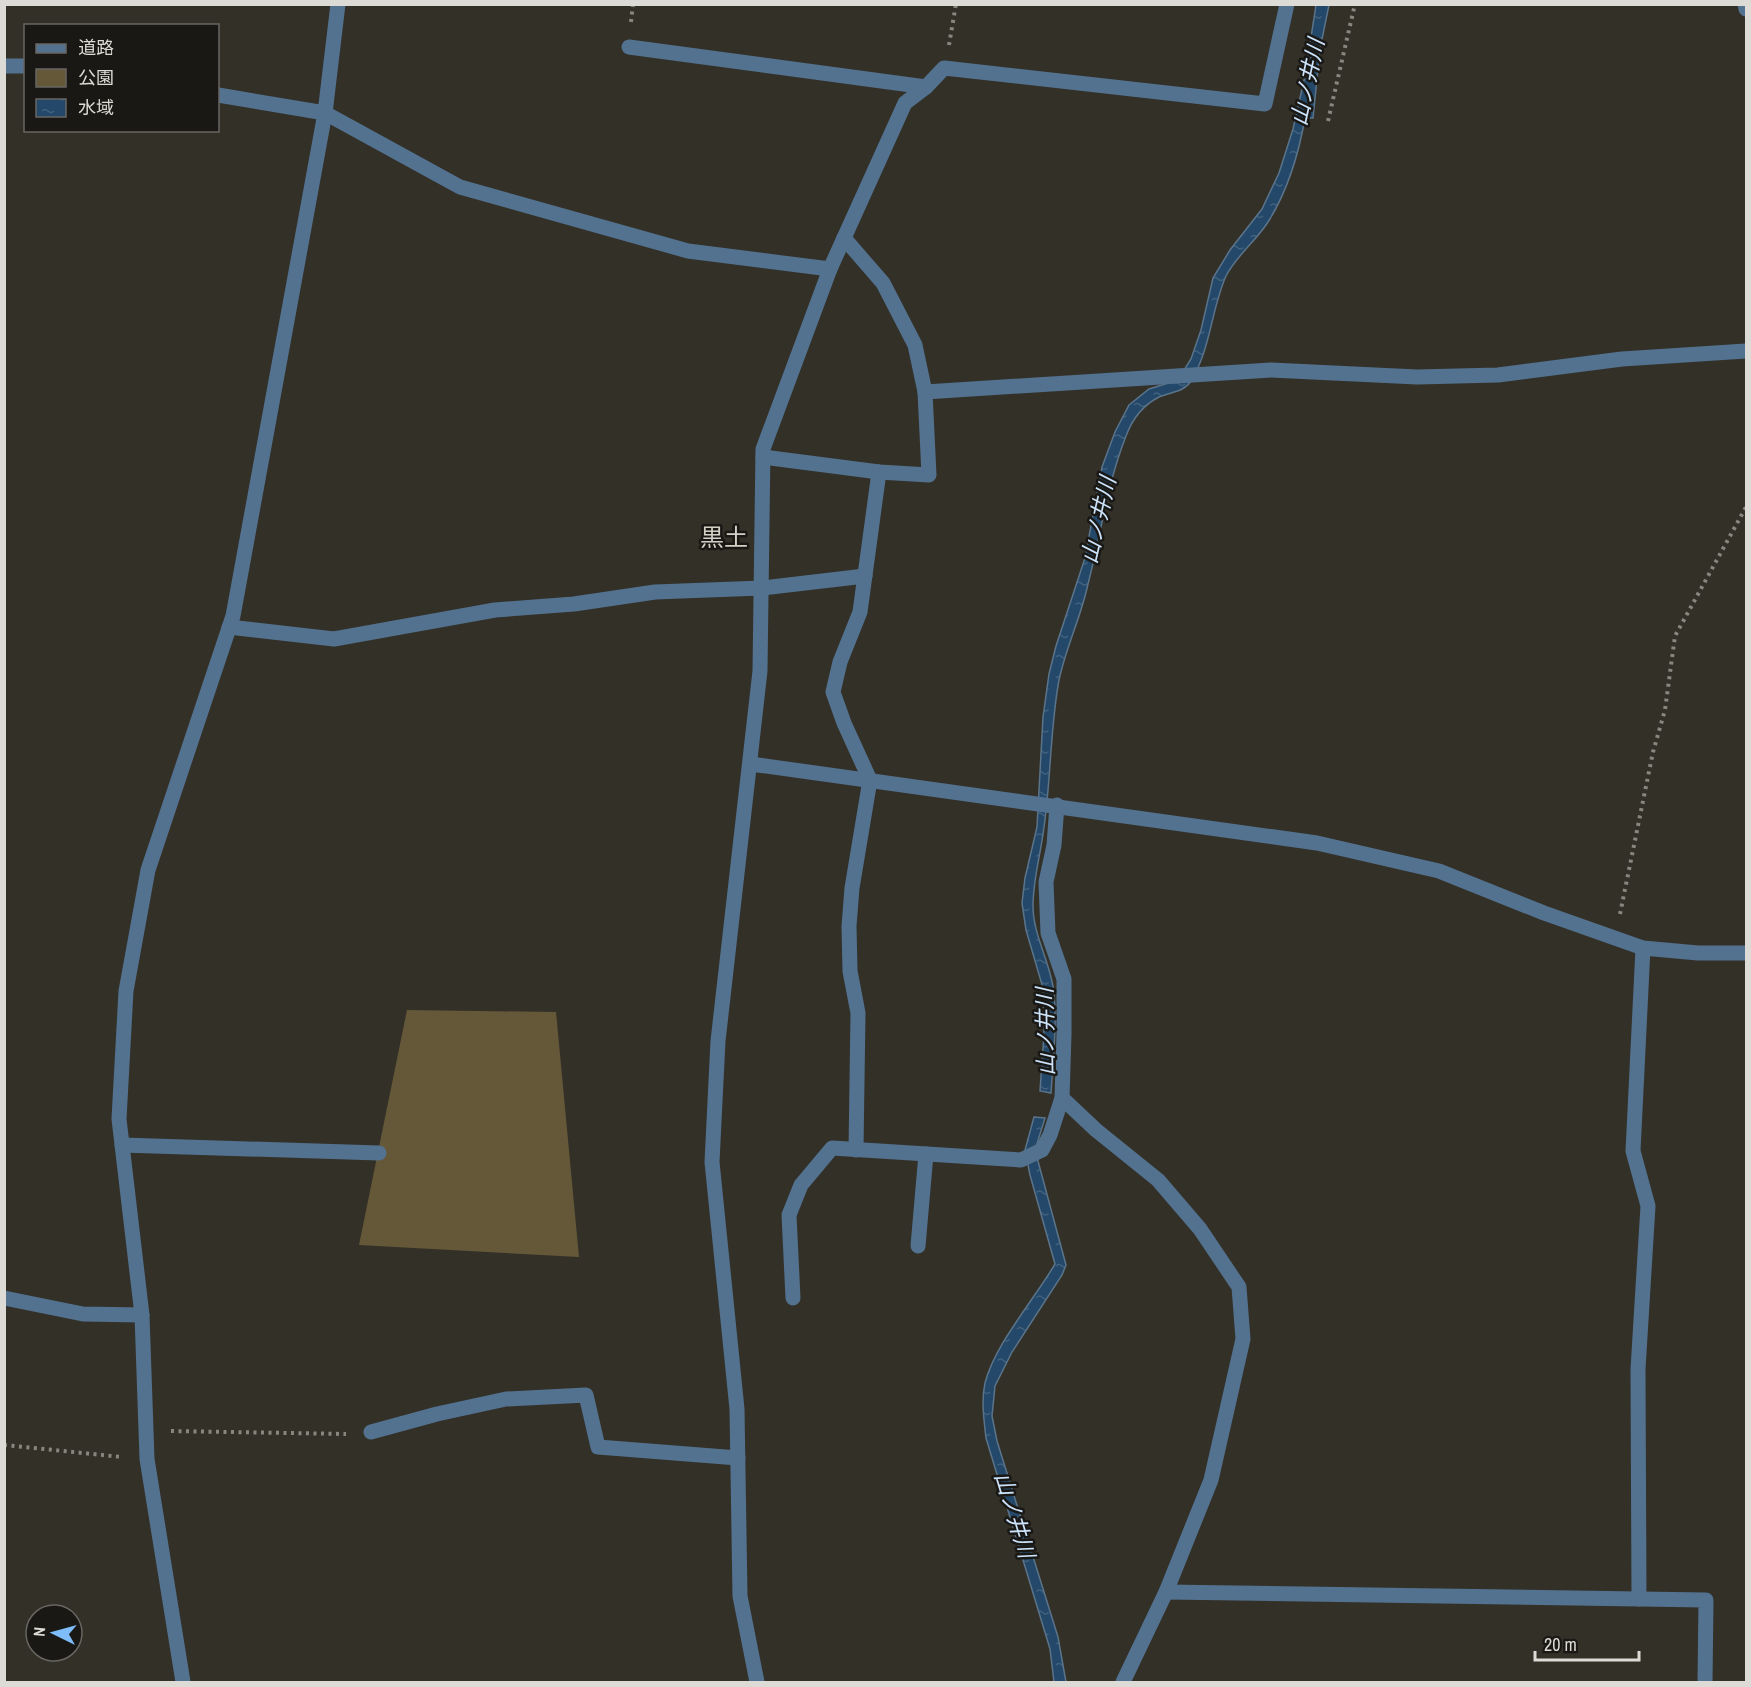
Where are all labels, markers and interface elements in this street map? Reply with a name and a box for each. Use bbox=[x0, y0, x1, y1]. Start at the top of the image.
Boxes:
legend bbox=[24, 24, 219, 132]
water label: 山ノ井川 bbox=[1283, 34, 1331, 128]
text: 道路 bbox=[78, 35, 114, 60]
text: 公園 bbox=[78, 65, 114, 90]
text: 水域 bbox=[78, 95, 114, 120]
water label: 山ノ井川 bbox=[1073, 472, 1123, 566]
district label: 黒土 bbox=[700, 521, 748, 553]
water label: 山ノ井川 bbox=[1029, 986, 1061, 1076]
water label: 山ノ井川 bbox=[988, 1469, 1043, 1563]
north arrow bbox=[24, 1603, 84, 1663]
scale bar bbox=[1535, 1624, 1638, 1662]
text: N bbox=[28, 1626, 50, 1637]
text: 20 m bbox=[1544, 1632, 1577, 1657]

